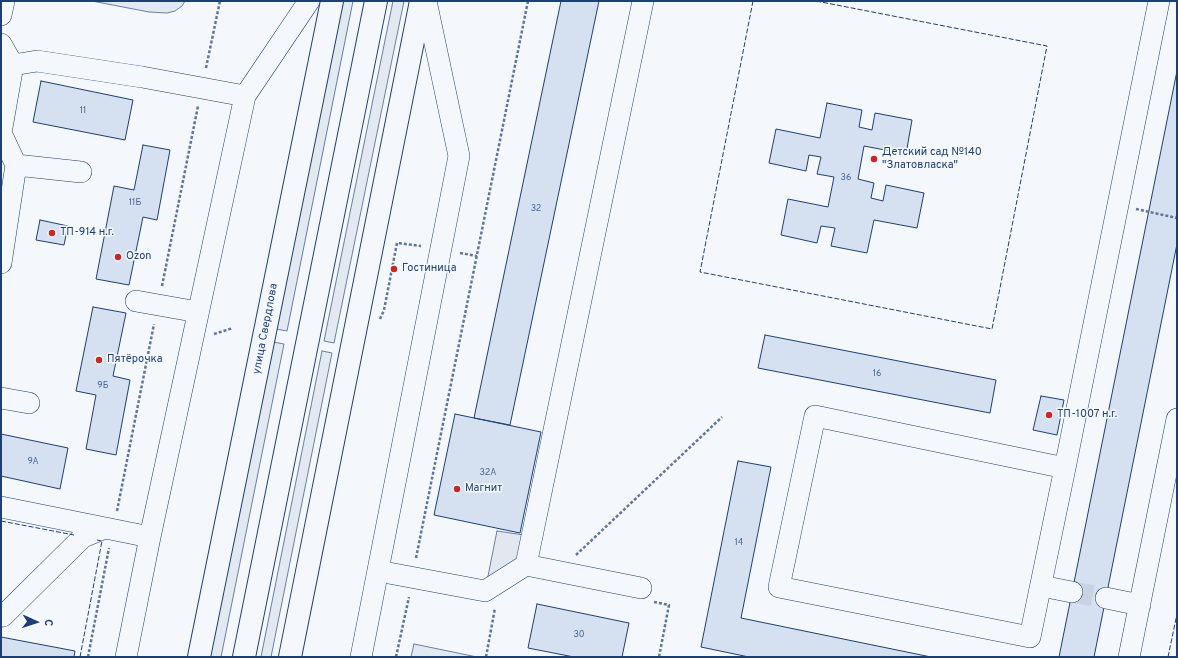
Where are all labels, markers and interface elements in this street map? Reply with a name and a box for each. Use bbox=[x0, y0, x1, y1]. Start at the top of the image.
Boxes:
house number: 11 bbox=[80, 106, 86, 116]
place label: Детский сад №140 "Златовласка" bbox=[882, 146, 982, 172]
marker: Детский сад №140 "Златовласка" bbox=[869, 154, 879, 164]
house number: 36 bbox=[841, 173, 851, 183]
house number: 11Б bbox=[129, 198, 141, 208]
house number: 32 bbox=[531, 204, 541, 214]
place label: ТП-914 н.г. bbox=[60, 226, 114, 240]
marker: ТП-914 н.г. bbox=[47, 228, 57, 238]
place label: Ozon bbox=[126, 250, 152, 264]
marker: Ozon bbox=[113, 252, 123, 262]
place label: Гостиница bbox=[402, 262, 456, 276]
marker: Гостиница bbox=[389, 264, 399, 274]
street label: улица Свердлова bbox=[251, 282, 281, 376]
place label: Пятёрочка bbox=[107, 353, 163, 367]
marker: Пятёрочка bbox=[94, 355, 104, 365]
house number: 16 bbox=[873, 369, 881, 379]
house number: 9Б bbox=[97, 381, 109, 391]
place label: ТП-1007 н.г. bbox=[1057, 408, 1117, 422]
marker: ТП-1007 н.г. bbox=[1044, 410, 1054, 420]
house number: 9А bbox=[27, 457, 39, 467]
house number: 32А bbox=[480, 468, 496, 478]
place label: Магнит bbox=[465, 482, 502, 496]
marker: Магнит bbox=[452, 484, 462, 494]
house number: 14 bbox=[735, 538, 743, 548]
north arrow bbox=[16, 602, 56, 642]
text: С bbox=[41, 619, 55, 627]
house number: 30 bbox=[573, 630, 585, 640]

